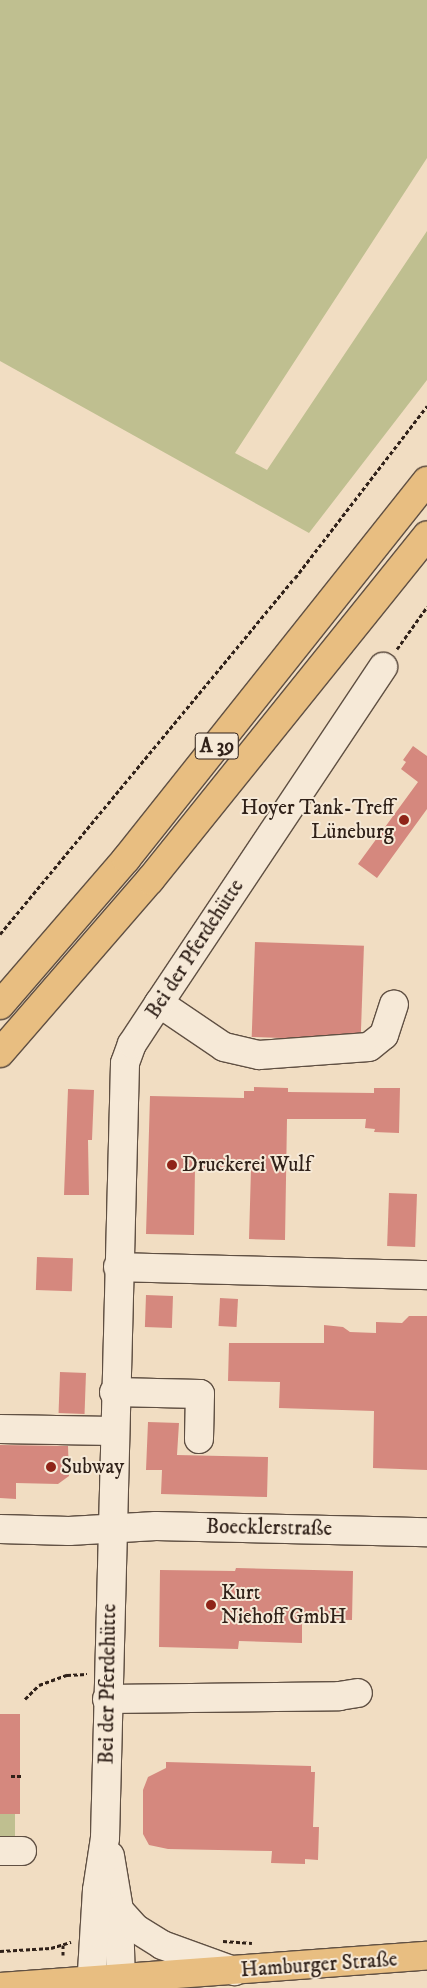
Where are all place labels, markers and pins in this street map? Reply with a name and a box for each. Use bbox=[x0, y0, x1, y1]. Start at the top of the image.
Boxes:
place label: Hoyer Tank-Treff Lüneburg bbox=[241, 795, 394, 845]
marker: Hoyer Tank-Treff Lüneburg bbox=[398, 814, 410, 826]
place label: Druckerei Wulf bbox=[182, 1152, 311, 1178]
marker: Druckerei Wulf bbox=[166, 1159, 178, 1171]
place label: Subway bbox=[61, 1454, 124, 1480]
marker: Subway bbox=[45, 1461, 57, 1473]
place label: Kurt Niehoff GmbH bbox=[221, 1580, 347, 1630]
marker: Kurt Niehoff GmbH bbox=[205, 1599, 217, 1611]

